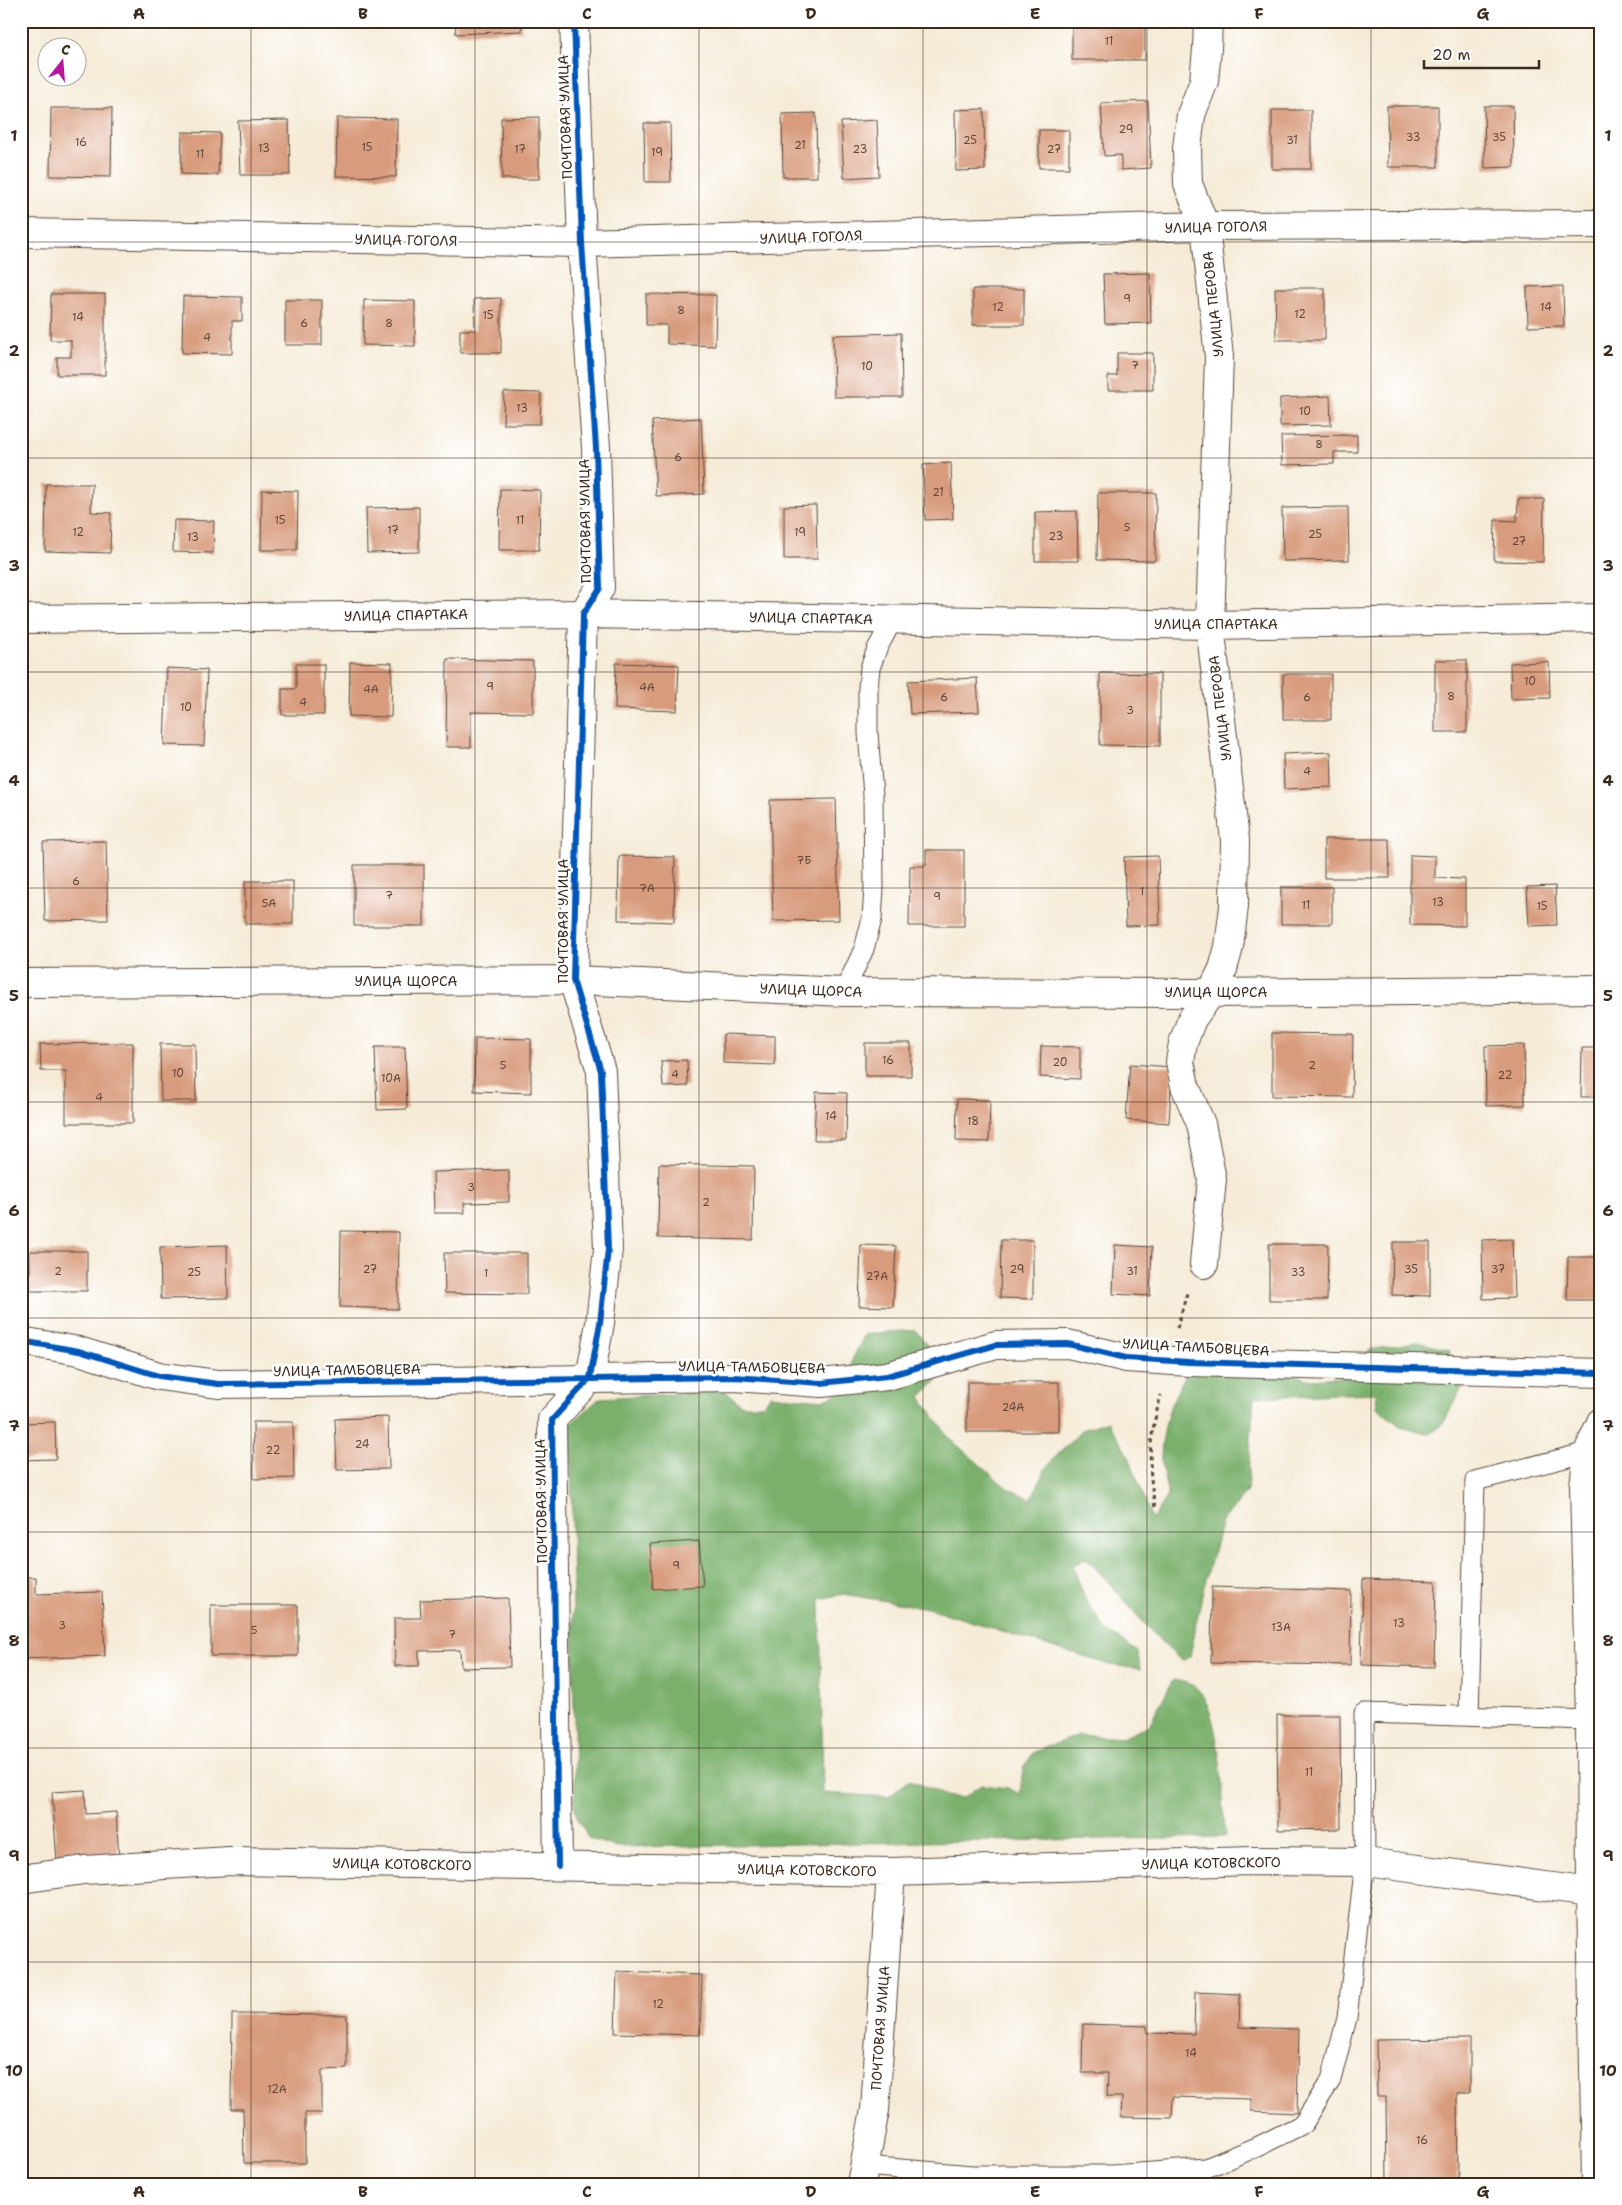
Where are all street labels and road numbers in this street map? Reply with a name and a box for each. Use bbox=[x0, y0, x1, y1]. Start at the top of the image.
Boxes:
street label: ПОЧТОВАЯ УЛИЦА bbox=[554, 54, 576, 180]
street label: УЛИЦА ГОГОЛЯ bbox=[1165, 217, 1267, 237]
street label: УЛИЦА ГОГОЛЯ bbox=[759, 226, 863, 248]
street label: УЛИЦА ГОГОЛЯ bbox=[355, 230, 457, 250]
street label: УЛИЦА ПЕРОВА bbox=[1198, 250, 1228, 358]
street label: ПОЧТОВАЯ УЛИЦА bbox=[575, 459, 595, 583]
street label: УЛИЦА СПАРТАКА bbox=[344, 605, 468, 625]
street label: УЛИЦА СПАРТАКА bbox=[749, 608, 873, 628]
street label: УЛИЦА СПАРТАКА bbox=[1154, 615, 1278, 633]
street label: УЛИЦА ПЕРОВА bbox=[1205, 654, 1235, 762]
street label: ПОЧТОВАЯ УЛИЦА bbox=[554, 859, 572, 983]
street label: УЛИЦА ЩОРСА bbox=[355, 972, 457, 990]
street label: УЛИЦА ЩОРСА bbox=[759, 979, 863, 1001]
street label: УЛИЦА ЩОРСА bbox=[1165, 983, 1267, 1001]
street label: УЛИЦА ТАМБОВЦЕВА bbox=[1122, 1334, 1270, 1360]
street label: УЛИЦА ТАМБОВЦЕВА bbox=[678, 1357, 826, 1377]
street label: УЛИЦА ТАМБОВЦЕВА bbox=[273, 1360, 421, 1380]
street label: ПОЧТОВАЯ УЛИЦА bbox=[531, 1439, 551, 1563]
street label: УЛИЦА КОТОВСКОГО bbox=[1141, 1853, 1281, 1873]
street label: УЛИЦА КОТОВСКОГО bbox=[332, 1854, 472, 1874]
street label: УЛИЦА КОТОВСКОГО bbox=[737, 1860, 877, 1880]
street label: ПОЧТОВАЯ УЛИЦА bbox=[867, 1965, 893, 2091]

